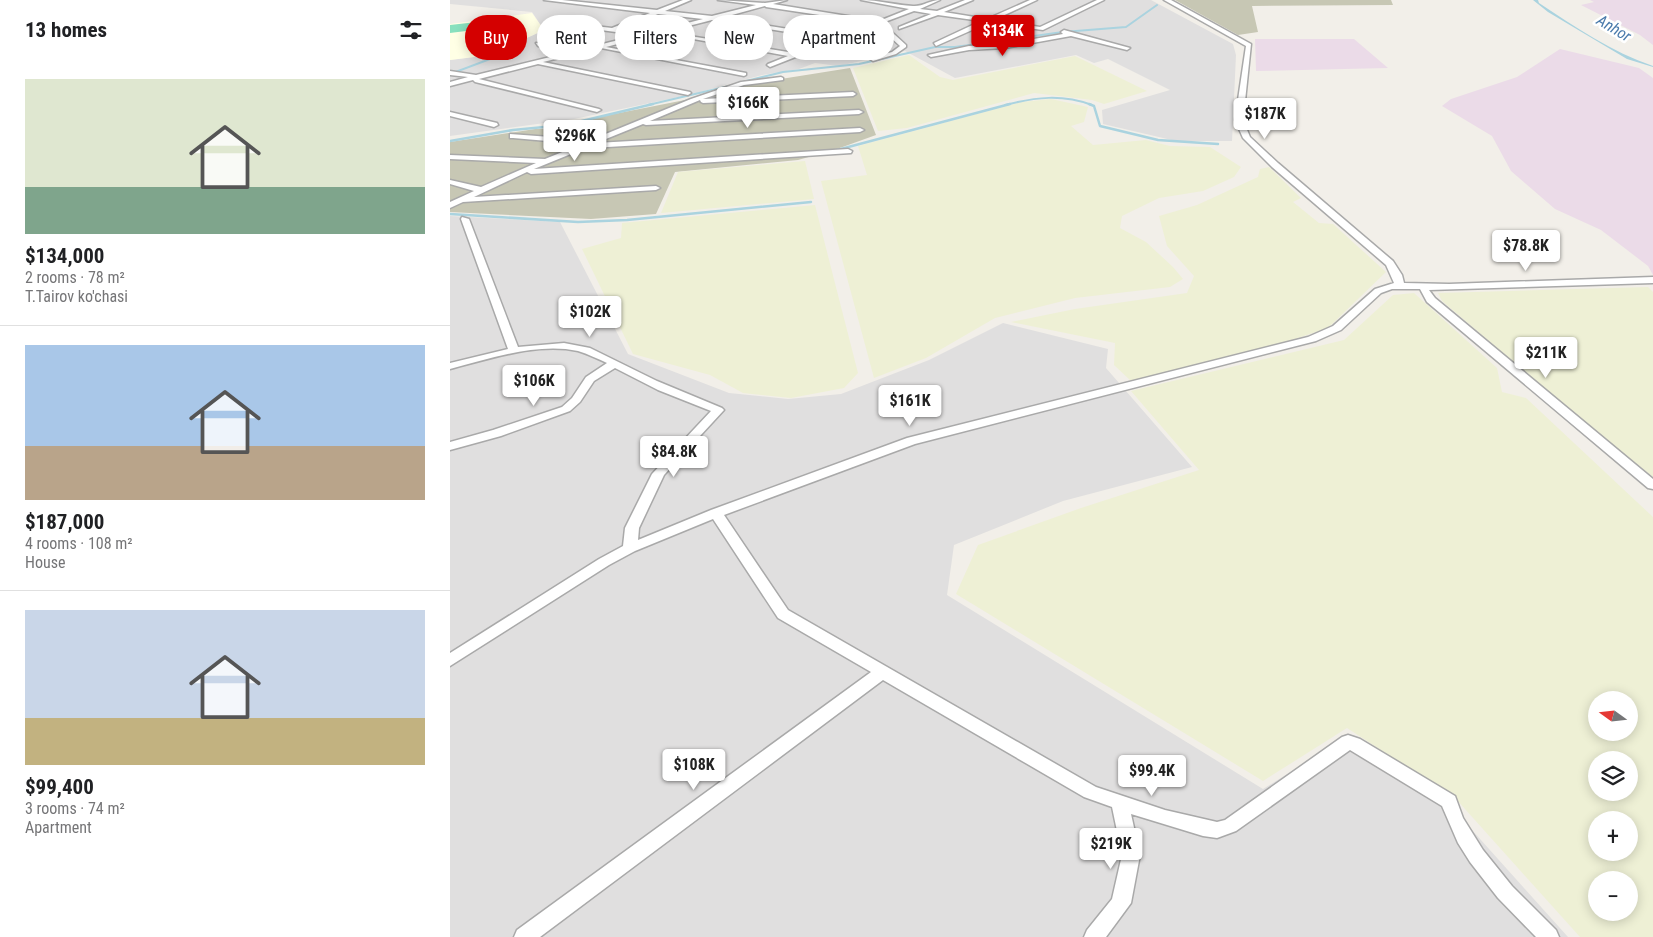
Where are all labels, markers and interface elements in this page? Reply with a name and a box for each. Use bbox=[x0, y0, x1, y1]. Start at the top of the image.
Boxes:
water label: Anhor bbox=[1593, 10, 1636, 46]
chip: Buy bbox=[465, 15, 527, 60]
chip: Rent bbox=[537, 15, 605, 60]
chip: Filters bbox=[615, 15, 695, 60]
chip: New bbox=[705, 15, 773, 60]
chip: Apartment bbox=[783, 15, 894, 60]
pin: $134K bbox=[968, 15, 1038, 57]
icon: filters bbox=[397, 16, 425, 44]
text: 13 homes bbox=[25, 18, 107, 42]
text: $134K bbox=[982, 21, 1024, 40]
pin: $166K bbox=[713, 86, 783, 129]
text: $166K bbox=[727, 93, 769, 112]
pin: $187K bbox=[1230, 98, 1300, 140]
text: $187K bbox=[1244, 104, 1286, 123]
icon: home bbox=[180, 112, 270, 202]
pin: $296K bbox=[540, 120, 610, 162]
text: $296K bbox=[554, 126, 596, 145]
pin: $78.8K bbox=[1485, 230, 1567, 272]
text: $78.8K bbox=[1503, 236, 1549, 255]
text: $134,000 bbox=[25, 244, 104, 268]
text: 2 rooms · 78 m² bbox=[25, 268, 125, 287]
text: T.Tairov ko'chasi bbox=[25, 287, 128, 306]
pin: $102K bbox=[555, 296, 625, 338]
text: $102K bbox=[569, 302, 611, 321]
pin: $211K bbox=[1511, 336, 1581, 379]
text: $211K bbox=[1525, 343, 1567, 362]
pin: $106K bbox=[499, 364, 569, 407]
text: $106K bbox=[513, 371, 555, 390]
icon: home bbox=[180, 377, 270, 467]
pin: $161K bbox=[875, 384, 945, 427]
text: $161K bbox=[889, 391, 931, 410]
pin: $84.8K bbox=[633, 436, 715, 478]
text: $84.8K bbox=[651, 442, 697, 461]
text: $187,000 bbox=[25, 510, 104, 534]
text: 4 rooms · 108 m² bbox=[25, 534, 133, 553]
text: House bbox=[25, 553, 65, 572]
icon: home bbox=[180, 642, 270, 732]
north arrow bbox=[1588, 691, 1638, 741]
map controls bbox=[1588, 691, 1638, 921]
pin: $108K bbox=[659, 748, 729, 791]
button: layers bbox=[1588, 751, 1638, 801]
pin: $99.4K bbox=[1111, 754, 1193, 797]
text: $108K bbox=[673, 755, 715, 774]
text: $99.4K bbox=[1129, 761, 1175, 780]
text: $99,400 bbox=[25, 775, 94, 799]
text: 3 rooms · 74 m² bbox=[25, 799, 125, 818]
button: + bbox=[1588, 811, 1638, 861]
text: Apartment bbox=[25, 818, 92, 837]
pin: $219K bbox=[1076, 828, 1146, 870]
text: $219K bbox=[1090, 834, 1132, 853]
button: − bbox=[1588, 871, 1638, 921]

